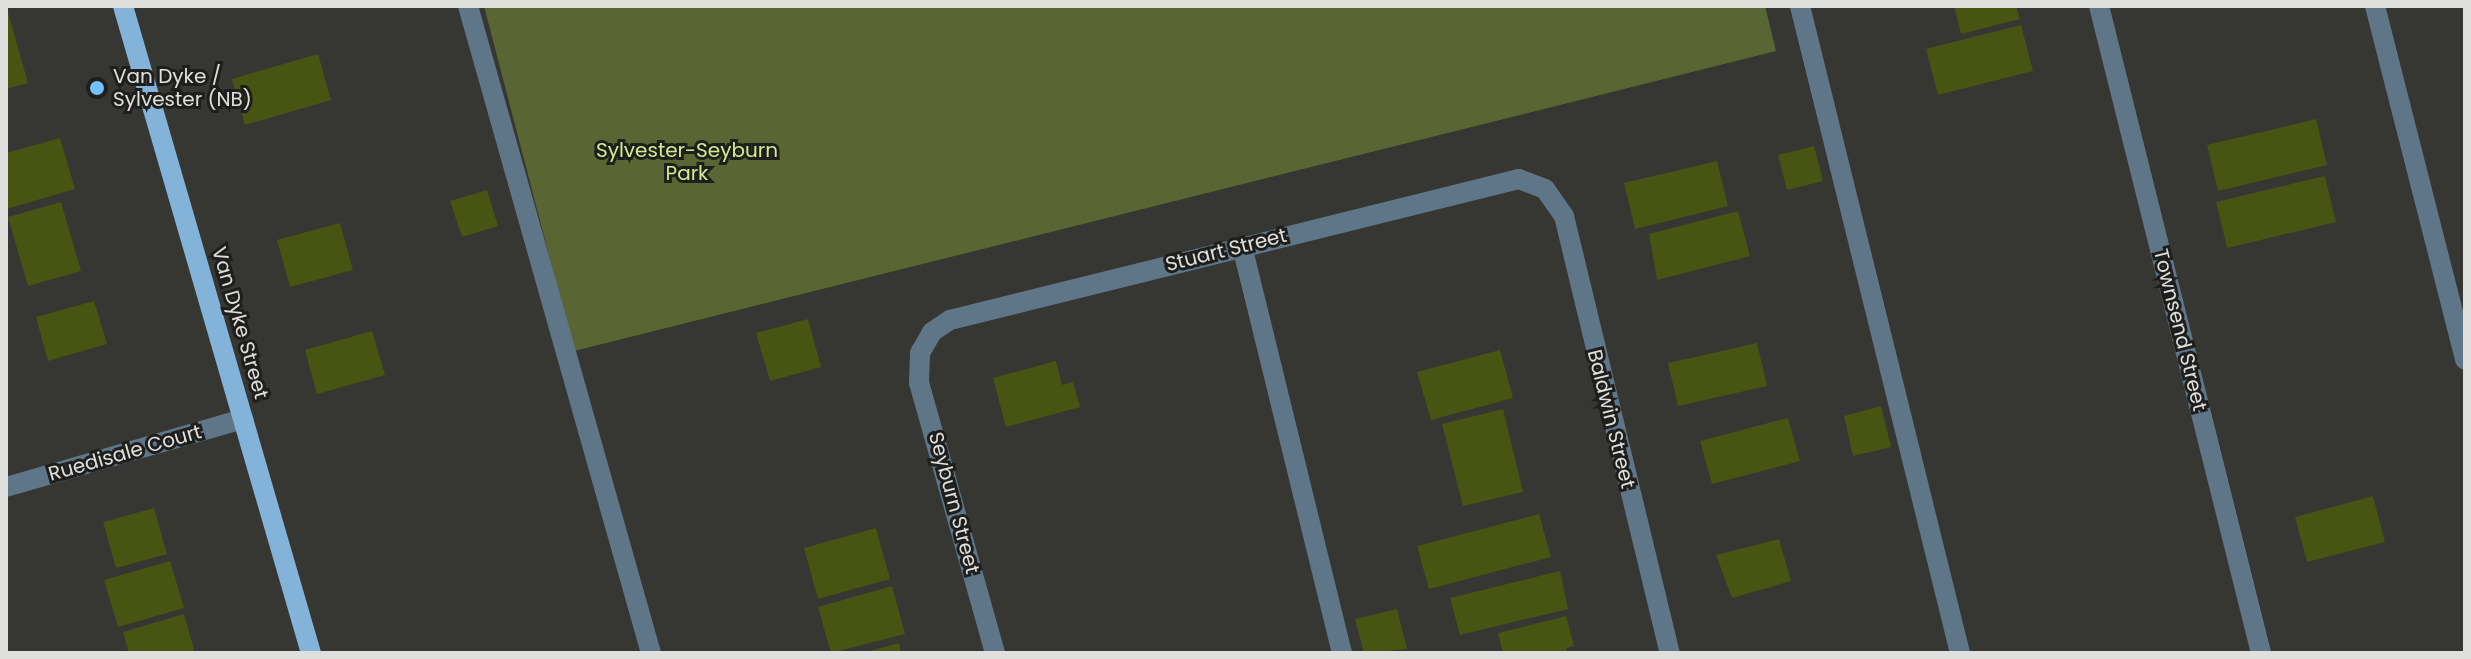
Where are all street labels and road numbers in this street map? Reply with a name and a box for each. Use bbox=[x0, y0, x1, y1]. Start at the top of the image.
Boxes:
street label: Stuart Street bbox=[1163, 223, 1289, 277]
street label: Van Dyke Street bbox=[207, 244, 273, 402]
street label: Townsend Street bbox=[2148, 247, 2212, 413]
street label: Baldwin Street bbox=[1582, 347, 1640, 491]
street label: Ruedisale Court bbox=[46, 420, 204, 486]
street label: Seyburn Street bbox=[924, 429, 984, 577]

